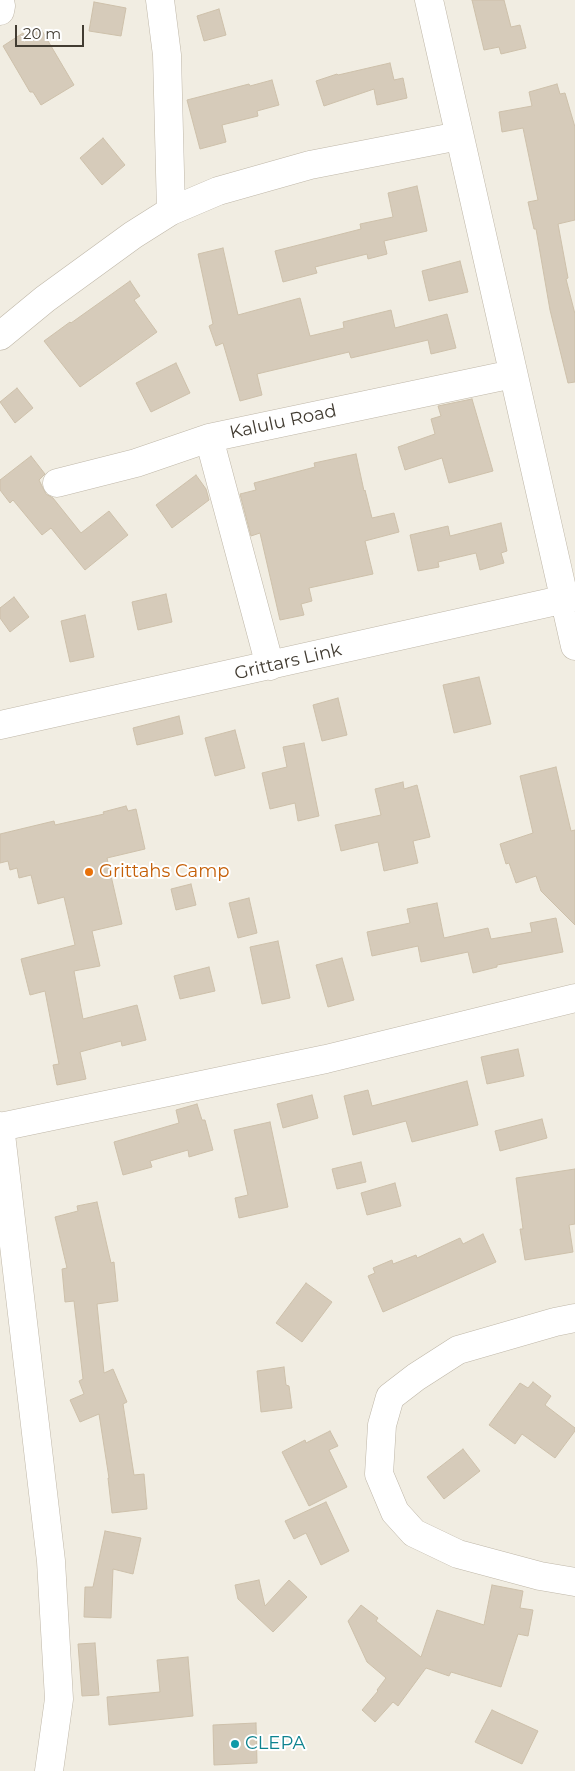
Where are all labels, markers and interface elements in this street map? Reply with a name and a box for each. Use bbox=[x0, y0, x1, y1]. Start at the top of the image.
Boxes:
scale bar bbox=[18, 15, 86, 47]
text: 20 m bbox=[23, 24, 61, 43]
street label: Kalulu Road bbox=[228, 400, 338, 444]
street label: Grittars Link bbox=[232, 639, 344, 685]
place label: Grittahs Camp bbox=[99, 861, 230, 883]
marker: Grittahs Camp bbox=[83, 866, 95, 878]
place label: CLEPA bbox=[245, 1733, 305, 1755]
marker: CLEPA bbox=[229, 1738, 241, 1750]

